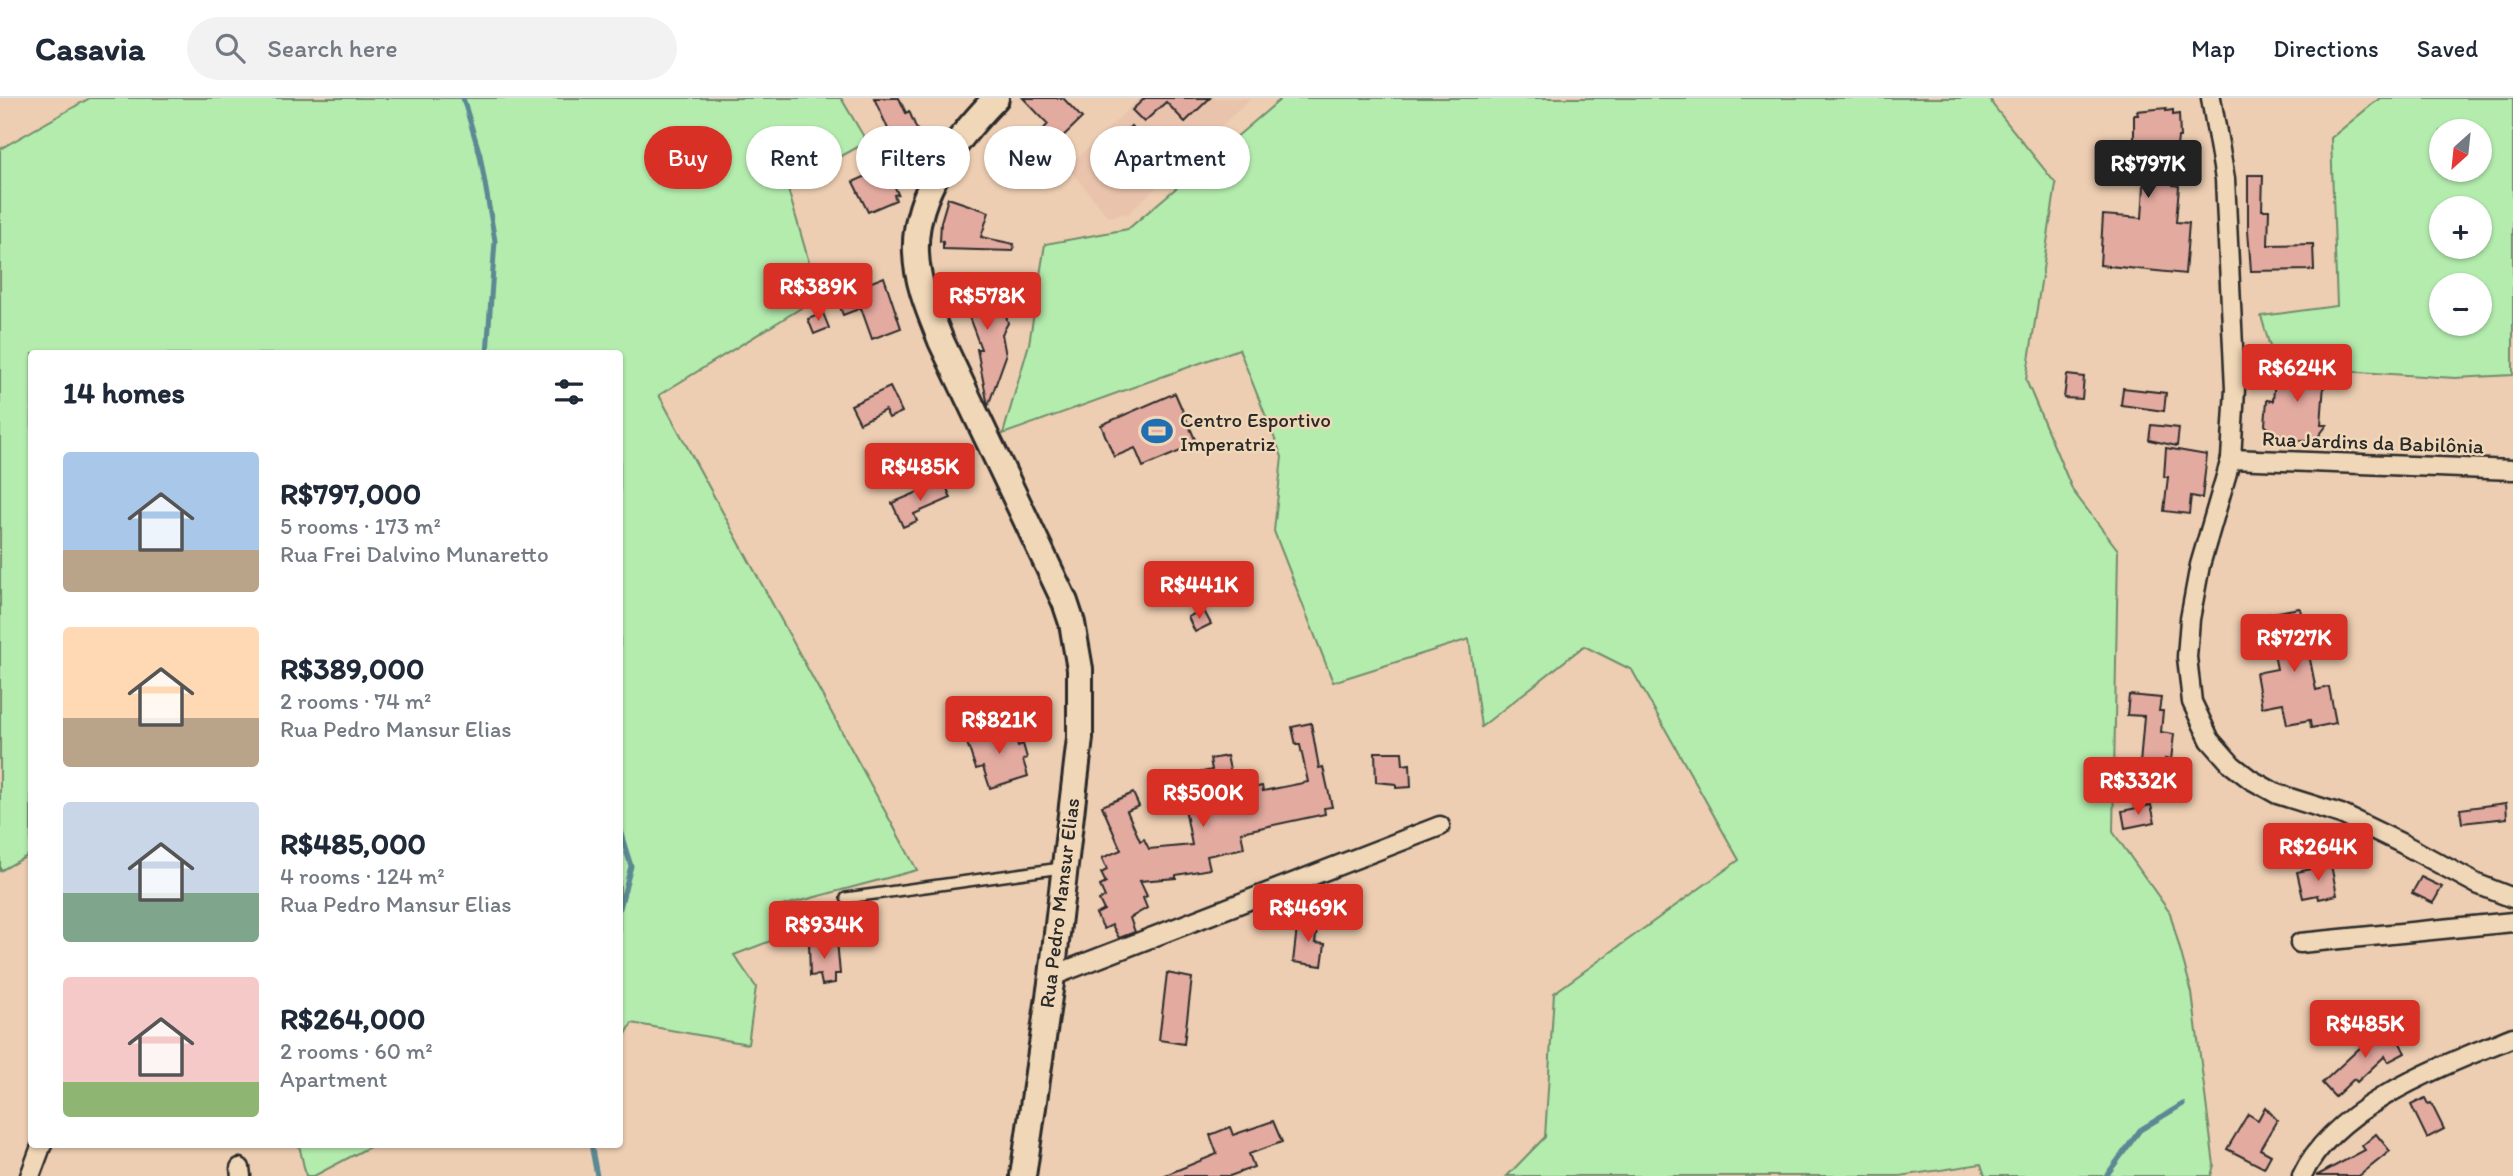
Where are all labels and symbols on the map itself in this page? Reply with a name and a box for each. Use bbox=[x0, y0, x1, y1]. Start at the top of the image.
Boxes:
north arrow bbox=[2429, 119, 2492, 182]
pin: R$797K bbox=[2091, 140, 2205, 200]
pin: R$389K bbox=[761, 264, 875, 323]
pin: R$578K bbox=[930, 272, 1044, 332]
pin: R$624K bbox=[2240, 344, 2354, 404]
place label: Centro Esportivo Imperatriz bbox=[1180, 407, 1331, 456]
sports icon: Centro Esportivo Imperatriz bbox=[1140, 414, 1174, 448]
street label: Rua Jardins da Babilônia bbox=[2262, 426, 2485, 458]
pin: R$485K bbox=[863, 444, 977, 503]
pin: R$441K bbox=[1142, 561, 1256, 621]
pin: R$727K bbox=[2237, 614, 2351, 674]
pin: R$821K bbox=[942, 696, 1056, 756]
pin: R$332K bbox=[2081, 758, 2195, 817]
pin: R$500K bbox=[1146, 770, 1260, 829]
street label: Rua Pedro Mansur Elias bbox=[1034, 797, 1084, 1009]
pin: R$264K bbox=[2261, 824, 2375, 883]
pin: R$469K bbox=[1251, 884, 1365, 944]
pin: R$934K bbox=[767, 902, 881, 961]
pin: R$485K bbox=[2308, 1000, 2422, 1060]

